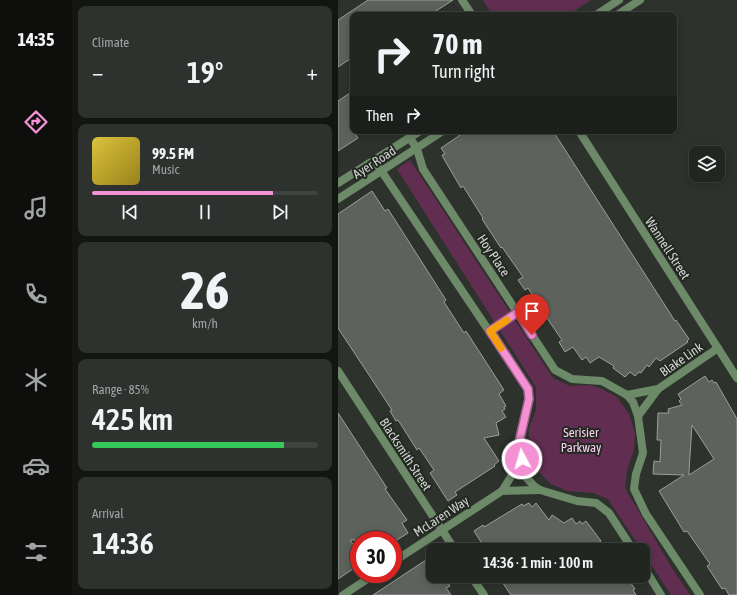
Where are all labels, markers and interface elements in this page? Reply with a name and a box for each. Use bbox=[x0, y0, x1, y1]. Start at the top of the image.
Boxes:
icon: right bbox=[366, 28, 418, 80]
text: 70 m bbox=[432, 28, 482, 60]
text: 14:35 bbox=[17, 29, 55, 50]
text: Climate bbox=[92, 35, 129, 50]
text: 19° bbox=[187, 55, 223, 89]
text: − bbox=[92, 59, 103, 85]
text: + bbox=[307, 59, 318, 85]
text: Turn right bbox=[432, 61, 495, 82]
icon: right bbox=[402, 104, 424, 126]
text: Then bbox=[366, 107, 394, 124]
icon: directions bbox=[22, 108, 50, 136]
street label: Ayer Road bbox=[350, 143, 398, 182]
text: 99.5 FM bbox=[152, 145, 194, 162]
map controls bbox=[689, 146, 725, 182]
button: layers bbox=[689, 146, 725, 182]
text: Music bbox=[152, 162, 179, 177]
icon: music bbox=[22, 194, 50, 222]
icon: previous bbox=[119, 201, 141, 223]
icon: pause bbox=[194, 201, 216, 223]
icon: next bbox=[269, 201, 291, 223]
street label: Wannell Street bbox=[642, 214, 693, 282]
street label: Hoy Place bbox=[474, 231, 513, 279]
text: 26 bbox=[181, 260, 229, 320]
icon: phone bbox=[22, 280, 50, 308]
pin bbox=[515, 294, 549, 335]
icon: arrive bbox=[521, 300, 543, 322]
text: km/h bbox=[192, 316, 218, 331]
street label: Blake Link bbox=[657, 339, 706, 380]
icon: climate bbox=[22, 366, 50, 394]
text: Range · 85% bbox=[92, 382, 149, 397]
text: 425 km bbox=[92, 402, 173, 436]
street label: Blacksmith Street bbox=[377, 415, 435, 494]
park label: Serisier Parkway bbox=[561, 425, 602, 455]
position arrow bbox=[501, 438, 543, 480]
icon: car bbox=[22, 452, 50, 480]
street label: McLaren Way bbox=[411, 493, 472, 540]
text: Arrival bbox=[92, 506, 124, 521]
text: 14:36 bbox=[92, 526, 154, 560]
speed limit sign: 30 bbox=[350, 531, 402, 583]
icon: filters bbox=[22, 538, 50, 566]
text: 14:36 · 1 min · 100 m bbox=[483, 554, 593, 571]

